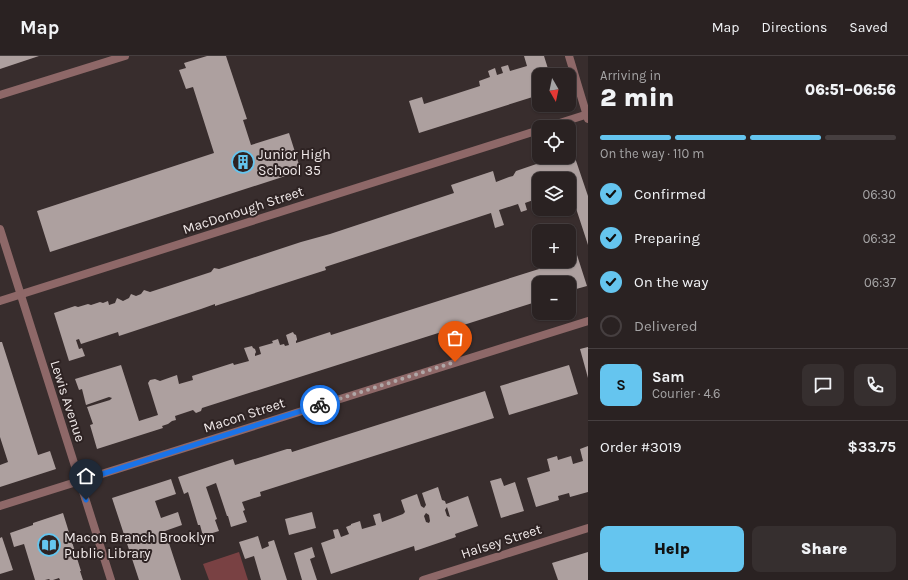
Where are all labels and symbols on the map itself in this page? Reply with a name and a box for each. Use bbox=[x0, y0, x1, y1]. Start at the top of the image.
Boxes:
north arrow bbox=[532, 68, 576, 112]
place label: Junior High School 35 bbox=[258, 146, 331, 179]
building icon: Junior High School 35 bbox=[230, 149, 256, 175]
street label: MacDonough Street bbox=[180, 183, 306, 238]
pin bbox=[438, 321, 472, 362]
street label: Lewis Avenue bbox=[46, 358, 89, 444]
courier bbox=[300, 385, 340, 425]
street label: Macon Street bbox=[201, 394, 287, 437]
pin bbox=[69, 459, 103, 500]
street label: Halsey Street bbox=[459, 520, 544, 563]
place label: Macon Branch Brooklyn Public Library bbox=[64, 529, 215, 562]
library icon: Macon Branch Brooklyn Public Library bbox=[36, 532, 62, 558]

